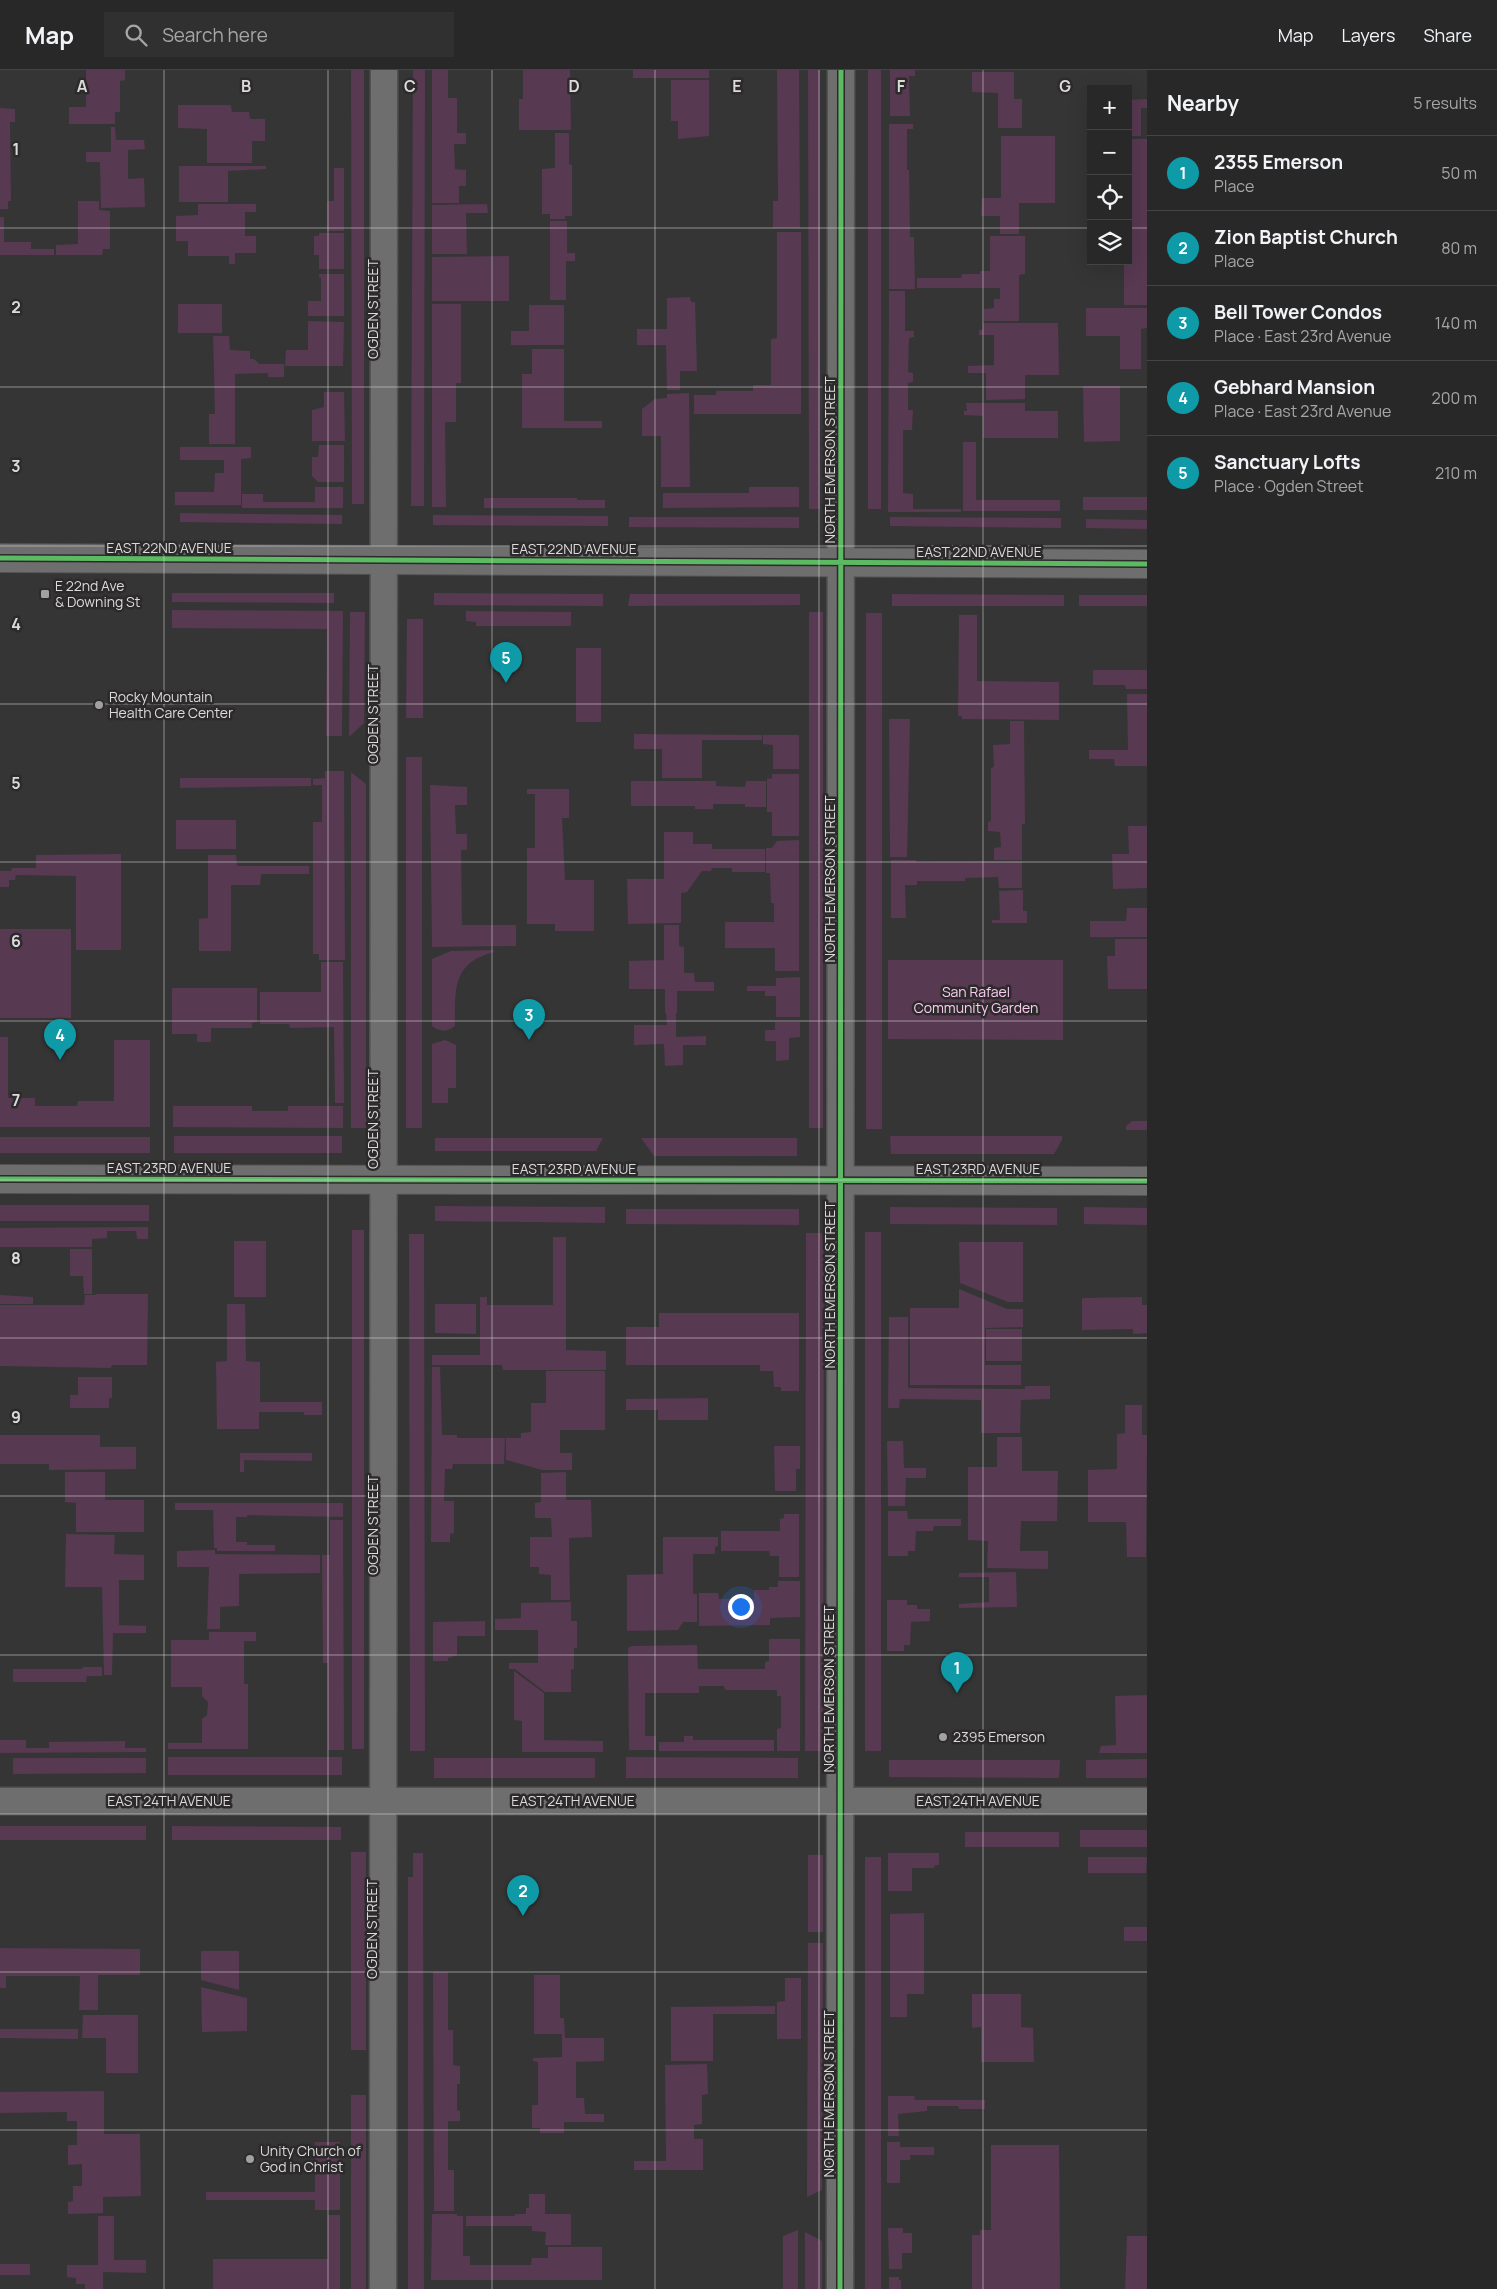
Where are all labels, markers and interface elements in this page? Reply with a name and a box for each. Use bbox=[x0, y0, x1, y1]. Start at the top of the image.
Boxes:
search box bbox=[104, 12, 454, 57]
text: Map bbox=[25, 18, 74, 51]
icon: search bbox=[122, 21, 150, 49]
text: Search here bbox=[162, 22, 268, 48]
text: Map bbox=[1278, 23, 1313, 47]
text: Layers bbox=[1341, 23, 1395, 47]
text: Share bbox=[1423, 23, 1472, 47]
text: A bbox=[77, 75, 88, 97]
text: B bbox=[241, 75, 251, 97]
text: C bbox=[404, 75, 416, 97]
text: D bbox=[568, 75, 580, 97]
text: E bbox=[732, 75, 742, 97]
text: F bbox=[897, 75, 906, 97]
text: G bbox=[1059, 75, 1071, 97]
map controls bbox=[1087, 85, 1132, 265]
button: + bbox=[1087, 85, 1132, 130]
text: Nearby bbox=[1167, 89, 1239, 117]
text: 5 results bbox=[1413, 92, 1477, 114]
button: − bbox=[1087, 130, 1132, 175]
text: 1 bbox=[12, 138, 20, 160]
text: 2355 Emerson bbox=[1214, 149, 1343, 175]
text: 1 bbox=[1179, 162, 1187, 184]
text: 50 m bbox=[1441, 162, 1477, 184]
button: locate bbox=[1087, 175, 1132, 220]
text: Place bbox=[1214, 175, 1254, 197]
button: layers bbox=[1087, 220, 1132, 265]
text: Zion Baptist Church bbox=[1214, 224, 1398, 250]
text: 2 bbox=[1178, 237, 1188, 259]
text: 80 m bbox=[1441, 237, 1477, 259]
text: Place bbox=[1214, 250, 1254, 272]
street label: OGDEN STREET bbox=[363, 258, 382, 359]
text: 2 bbox=[11, 296, 21, 318]
text: Bell Tower Condos bbox=[1214, 299, 1382, 325]
text: 3 bbox=[1178, 312, 1188, 334]
text: 140 m bbox=[1435, 312, 1477, 334]
text: Place · East 23rd Avenue bbox=[1214, 325, 1391, 347]
text: Gebhard Mansion bbox=[1214, 374, 1375, 400]
street label: NORTH EMERSON STREET bbox=[820, 376, 839, 544]
text: 4 bbox=[1178, 387, 1188, 409]
text: 200 m bbox=[1432, 387, 1477, 409]
text: Place · East 23rd Avenue bbox=[1214, 400, 1391, 422]
text: Sanctuary Lofts bbox=[1214, 449, 1360, 475]
text: 3 bbox=[11, 455, 21, 477]
text: 5 bbox=[1178, 462, 1188, 484]
text: 210 m bbox=[1435, 462, 1477, 484]
text: Place · Ogden Street bbox=[1214, 475, 1364, 497]
street label: EAST 22ND AVENUE bbox=[106, 538, 232, 557]
street label: EAST 22ND AVENUE bbox=[511, 539, 637, 558]
street label: EAST 22ND AVENUE bbox=[916, 542, 1042, 561]
place label: E 22nd Ave & Downing St bbox=[55, 576, 141, 611]
marker: E 22nd Ave & Downing St bbox=[39, 588, 51, 600]
text: 4 bbox=[11, 613, 21, 635]
pin: 5 bbox=[490, 642, 522, 683]
street label: OGDEN STREET bbox=[363, 663, 382, 764]
place label: Rocky Mountain Health Care Center bbox=[109, 687, 233, 722]
marker: Rocky Mountain Health Care Center bbox=[93, 699, 105, 711]
text: 5 bbox=[11, 772, 21, 794]
street label: NORTH EMERSON STREET bbox=[820, 795, 839, 963]
text: 6 bbox=[11, 930, 21, 952]
park label: San Rafael Community Garden bbox=[914, 982, 1038, 1017]
pin: 3 bbox=[513, 999, 545, 1040]
pin: 4 bbox=[44, 1019, 76, 1060]
street label: OGDEN STREET bbox=[363, 1068, 382, 1169]
text: 7 bbox=[12, 1089, 20, 1111]
street label: EAST 23RD AVENUE bbox=[107, 1158, 231, 1177]
street label: EAST 23RD AVENUE bbox=[512, 1159, 636, 1178]
street label: EAST 23RD AVENUE bbox=[916, 1159, 1040, 1178]
street label: NORTH EMERSON STREET bbox=[820, 1201, 839, 1369]
text: 8 bbox=[11, 1247, 21, 1269]
text: 9 bbox=[11, 1406, 21, 1428]
street label: OGDEN STREET bbox=[363, 1474, 382, 1575]
your location bbox=[728, 1594, 754, 1620]
street label: NORTH EMERSON STREET bbox=[819, 1605, 838, 1773]
pin: 1 bbox=[941, 1652, 973, 1693]
place label: 2395 Emerson bbox=[953, 1727, 1045, 1746]
marker: 2395 Emerson bbox=[937, 1731, 949, 1743]
street label: EAST 24TH AVENUE bbox=[107, 1791, 231, 1810]
street label: EAST 24TH AVENUE bbox=[511, 1791, 635, 1810]
street label: EAST 24TH AVENUE bbox=[916, 1791, 1040, 1810]
pin: 2 bbox=[507, 1875, 539, 1916]
street label: OGDEN STREET bbox=[362, 1878, 381, 1979]
street label: NORTH EMERSON STREET bbox=[819, 2010, 838, 2178]
place label: Unity Church of God in Christ bbox=[260, 2141, 361, 2176]
marker: Unity Church of God in Christ bbox=[244, 2153, 256, 2165]

